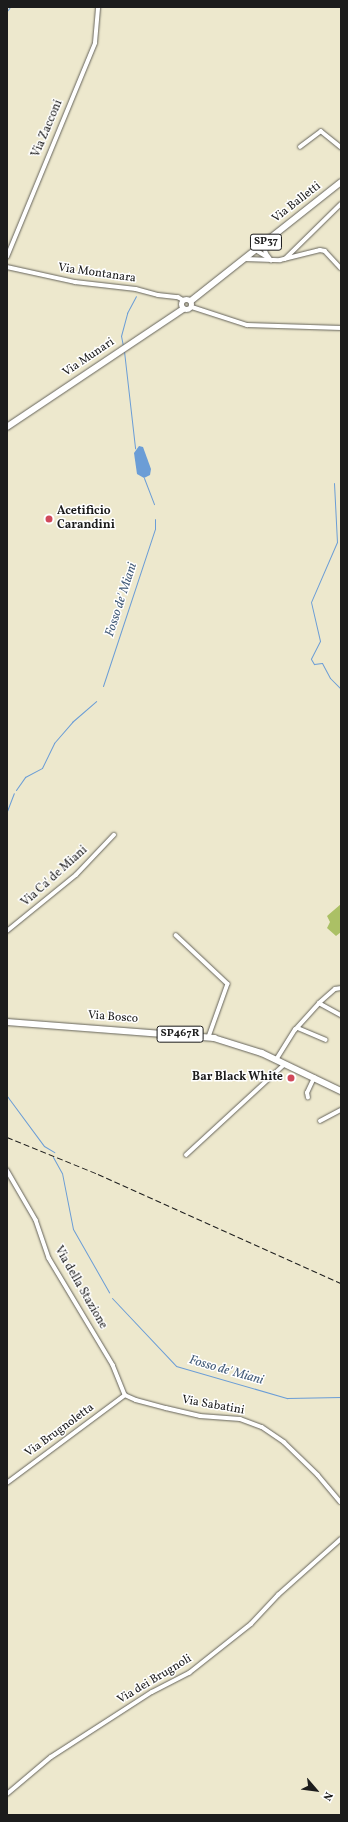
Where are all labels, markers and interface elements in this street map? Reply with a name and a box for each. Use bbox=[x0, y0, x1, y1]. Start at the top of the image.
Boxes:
street label: Via Zacconi bbox=[29, 98, 67, 160]
street label: Via Balletti bbox=[270, 180, 324, 226]
road number: SP37 bbox=[249, 233, 283, 251]
street label: Via Montanara bbox=[57, 261, 137, 287]
street label: Via Munari bbox=[60, 336, 118, 380]
place label: Acetificio Carandini bbox=[57, 505, 115, 533]
marker: Acetificio Carandini bbox=[44, 514, 54, 524]
water label: Fosso de' Miani bbox=[103, 561, 141, 639]
street label: Via Ca' de Miani bbox=[19, 844, 91, 910]
street label: Via Bosco bbox=[87, 1009, 139, 1027]
road number: SP467R bbox=[156, 1025, 204, 1043]
place label: Bar Black White bbox=[192, 1071, 283, 1085]
marker: Bar Black White bbox=[286, 1073, 296, 1083]
street label: Via della Stazione bbox=[50, 1244, 110, 1332]
water label: Fosso de' Miani bbox=[187, 1353, 265, 1389]
street label: Via Sabatini bbox=[181, 1393, 245, 1419]
street label: Via Brugnoletta bbox=[23, 1401, 97, 1461]
street label: Via dei Brugnoli bbox=[115, 1652, 195, 1708]
north arrow bbox=[296, 1770, 336, 1810]
text: N bbox=[319, 1789, 336, 1803]

